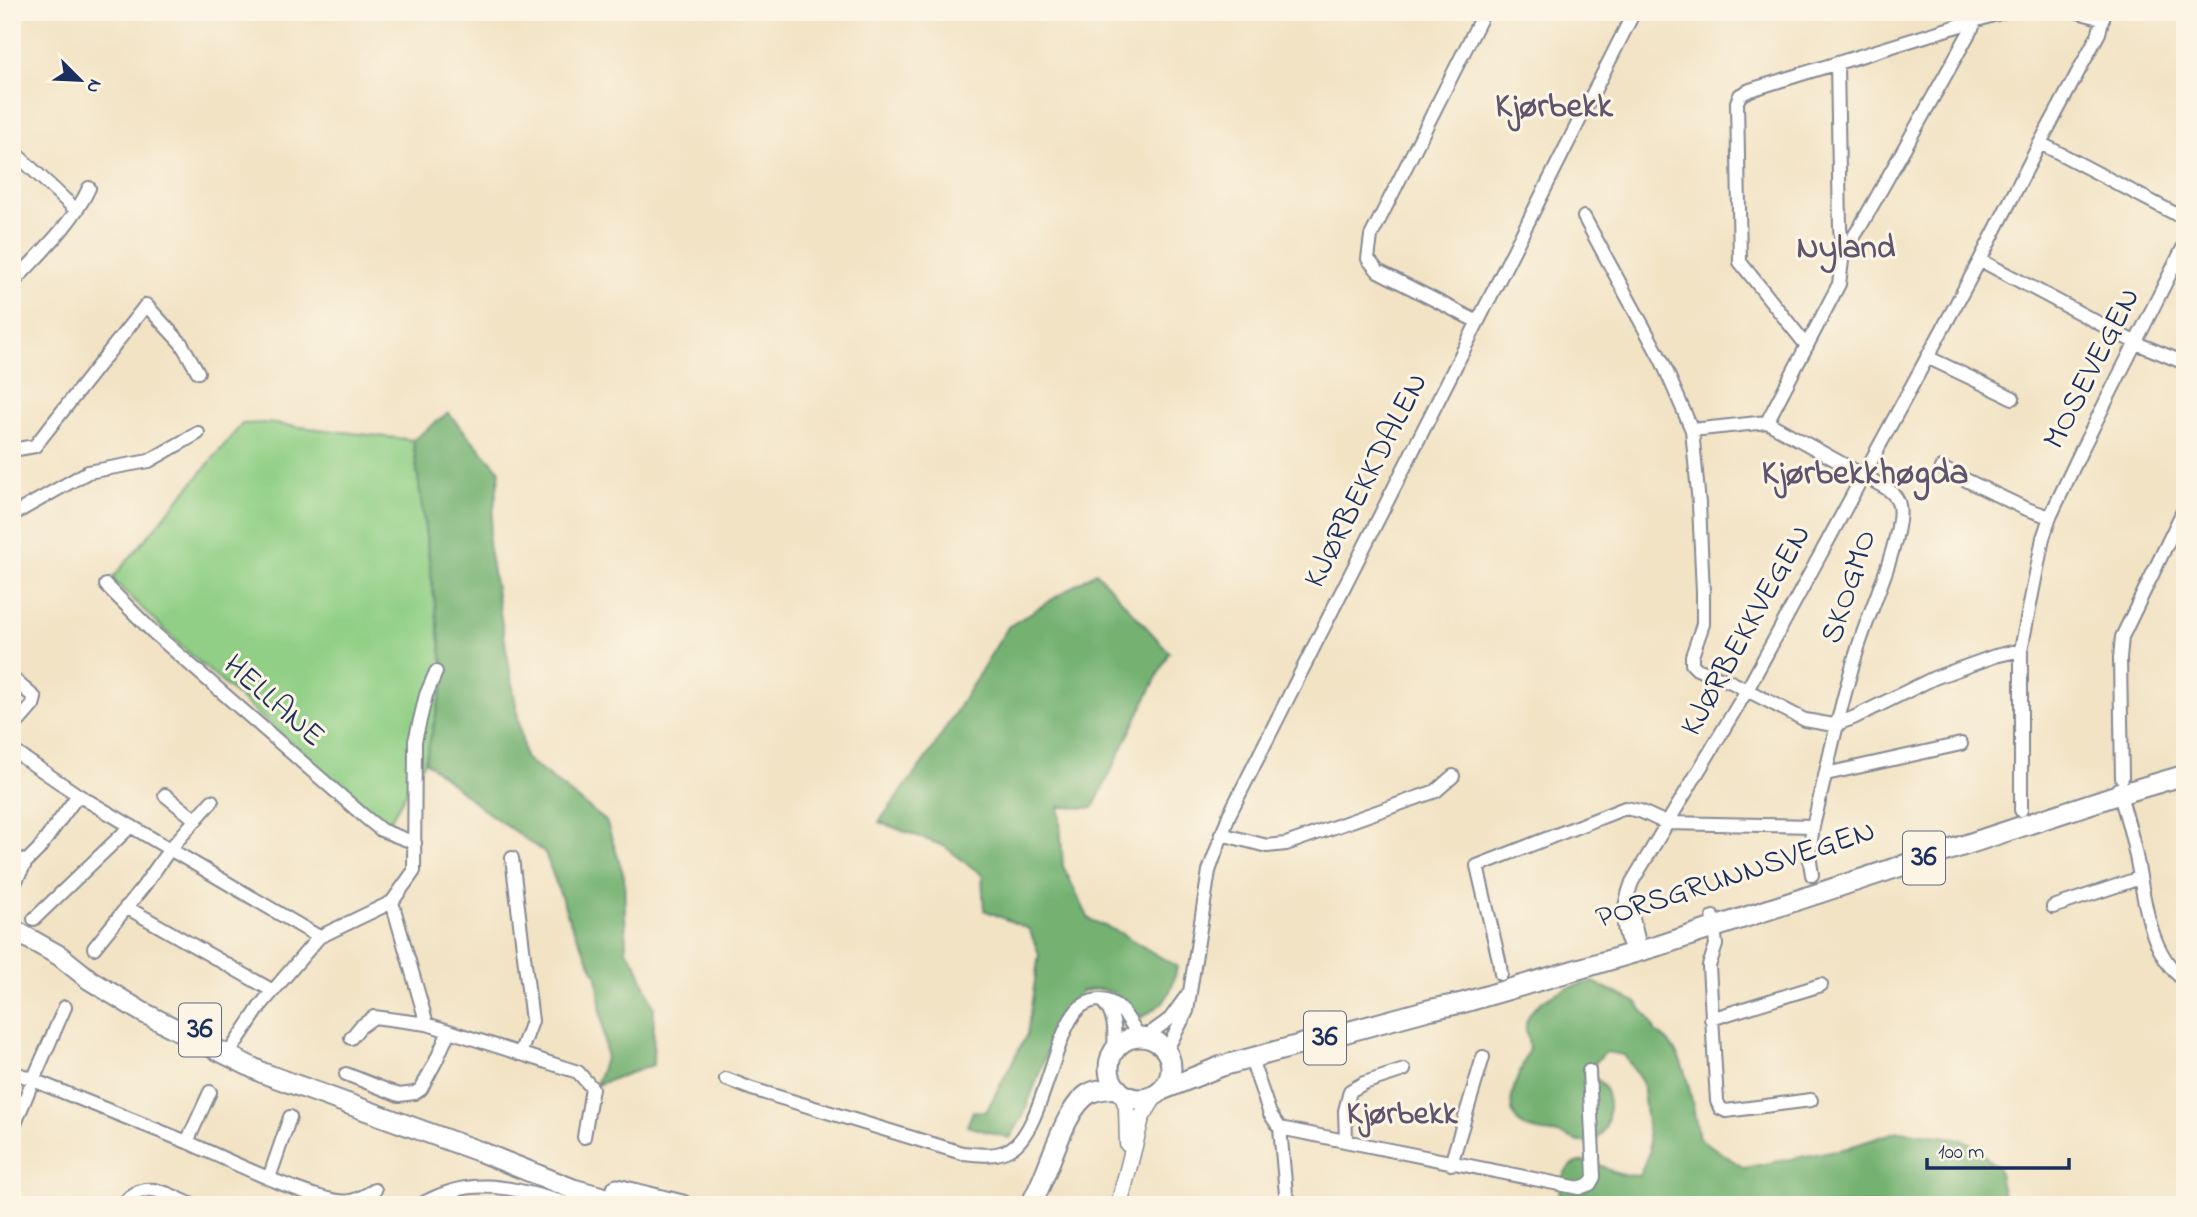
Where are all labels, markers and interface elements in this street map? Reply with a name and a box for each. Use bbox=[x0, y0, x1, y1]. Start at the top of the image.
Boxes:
north arrow bbox=[46, 46, 116, 116]
text: N bbox=[78, 75, 108, 97]
district label: Kjørbekk bbox=[1495, 82, 1614, 133]
district label: Nyland bbox=[1797, 225, 1896, 274]
street label: MOSEVEGEN bbox=[2032, 280, 2154, 458]
street label: KJØRBEKKDALEN bbox=[1293, 365, 1441, 597]
district label: Kjørbekkhøgda bbox=[1762, 449, 1969, 501]
street label: KJØRBEKKVEGEN bbox=[1669, 517, 1825, 745]
street label: SKOGMO bbox=[1809, 524, 1891, 650]
street label: HELLANE bbox=[211, 644, 335, 760]
street label: PORSGRUNNSVEGEN bbox=[1590, 809, 1882, 943]
road number: 36 bbox=[1903, 832, 1945, 884]
road number: 36 bbox=[179, 1004, 221, 1056]
road number: 36 bbox=[1304, 1012, 1346, 1064]
district label: Kjørbekk bbox=[1346, 1091, 1458, 1139]
scale bar bbox=[1927, 1126, 2069, 1170]
text: 100 m bbox=[1938, 1138, 1984, 1168]

